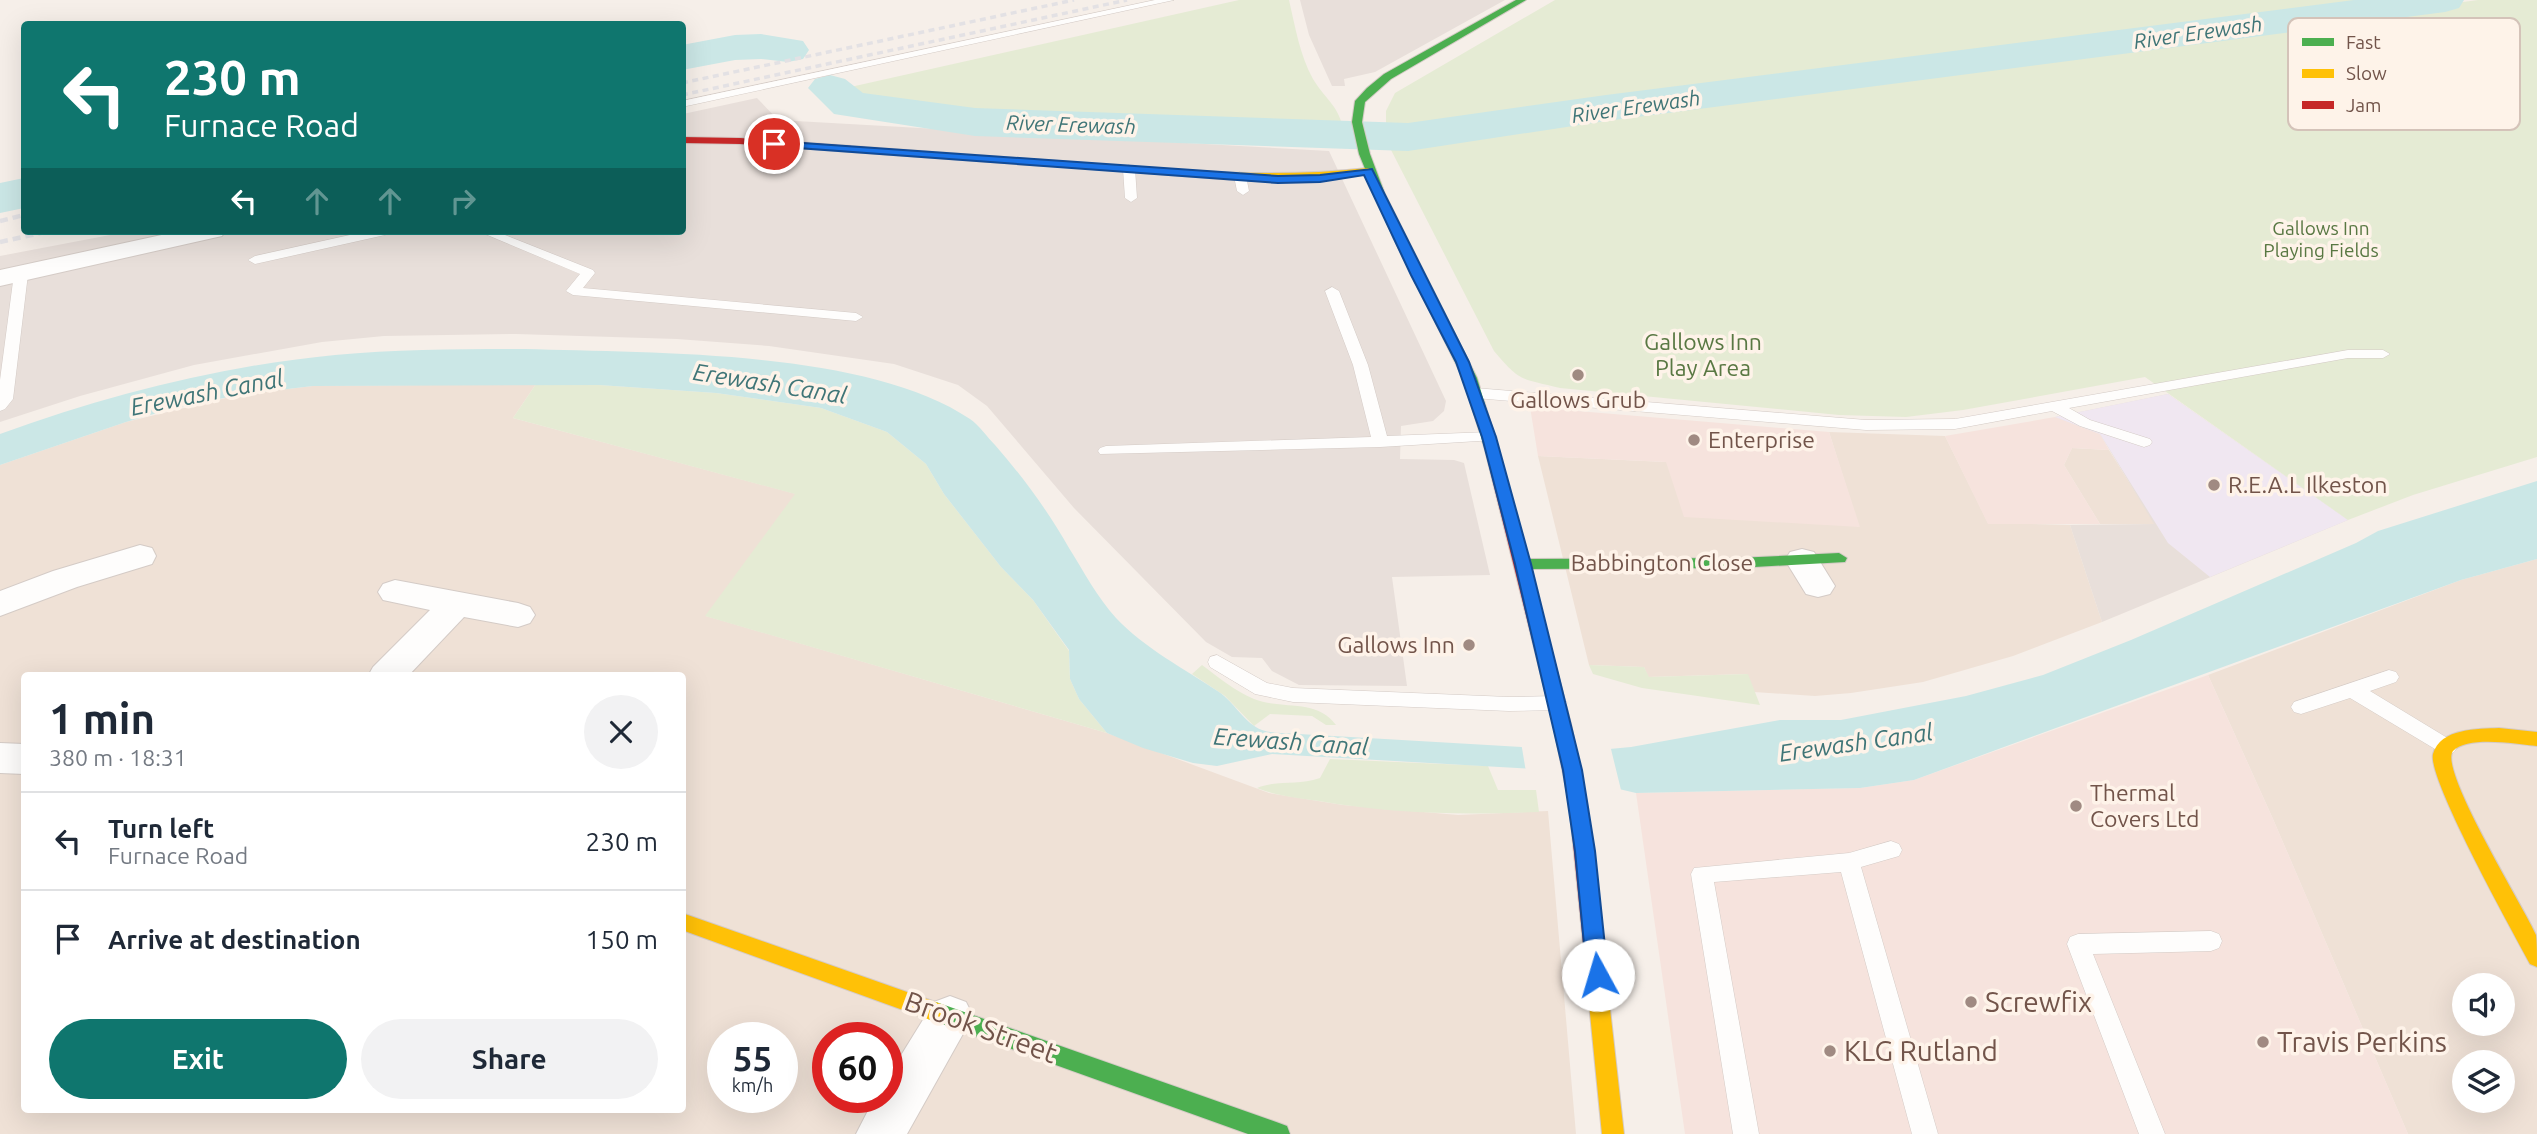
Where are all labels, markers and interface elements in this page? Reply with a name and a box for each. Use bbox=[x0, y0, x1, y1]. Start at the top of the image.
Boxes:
water label: River Erewash bbox=[2132, 11, 2264, 53]
legend bbox=[2288, 18, 2520, 130]
text: Fast bbox=[2346, 31, 2381, 53]
icon: left bbox=[49, 49, 140, 140]
text: 230 m bbox=[164, 49, 301, 104]
text: Slow bbox=[2346, 62, 2387, 84]
water label: River Erewash bbox=[1570, 85, 1702, 127]
text: Jam bbox=[2346, 94, 2382, 116]
text: Furnace Road bbox=[164, 107, 359, 143]
water label: River Erewash bbox=[1006, 110, 1136, 138]
pin bbox=[744, 114, 804, 174]
icon: arrive bbox=[755, 125, 793, 163]
icon: left bbox=[225, 182, 263, 220]
icon: ahead bbox=[298, 182, 336, 220]
icon: ahead bbox=[371, 182, 409, 220]
icon: right bbox=[444, 182, 482, 220]
park label: Gallows Inn Playing Fields bbox=[2263, 217, 2379, 261]
park label: Gallows Inn Play Area bbox=[1644, 329, 1762, 380]
water label: Erewash Canal bbox=[691, 358, 849, 409]
water label: Erewash Canal bbox=[128, 364, 286, 421]
marker: Gallows Grub bbox=[1570, 367, 1586, 383]
place label: Gallows Grub bbox=[1510, 387, 1646, 412]
place label: Enterprise bbox=[1708, 427, 1815, 452]
marker: Enterprise bbox=[1686, 432, 1702, 448]
place label: R.E.A.L Ilkeston bbox=[2228, 472, 2387, 497]
marker: R.E.A.L Ilkeston bbox=[2206, 477, 2222, 493]
street label: Babbington Close bbox=[1571, 550, 1753, 575]
place label: Gallows Inn bbox=[1337, 632, 1455, 657]
marker: Gallows Inn bbox=[1461, 637, 1477, 653]
text: 1 min bbox=[49, 695, 155, 742]
button: close bbox=[584, 695, 658, 769]
water label: Erewash Canal bbox=[1777, 718, 1935, 767]
water label: Erewash Canal bbox=[1213, 723, 1370, 760]
text: 380 m · 18:31 bbox=[49, 745, 187, 770]
place label: Thermal Covers Ltd bbox=[2090, 780, 2199, 831]
marker: Thermal Covers Ltd bbox=[2068, 798, 2084, 814]
text: Turn left bbox=[108, 814, 214, 843]
icon: left bbox=[49, 822, 87, 860]
text: 230 m bbox=[586, 827, 658, 856]
text: Furnace Road bbox=[108, 843, 248, 868]
icon: arrive bbox=[49, 920, 87, 958]
text: Arrive at destination bbox=[108, 925, 361, 954]
text: 150 m bbox=[586, 925, 658, 954]
position arrow bbox=[1561, 938, 1635, 1012]
map controls bbox=[2452, 973, 2515, 1113]
button: sound bbox=[2452, 973, 2515, 1036]
street label: Brook Street bbox=[901, 985, 1062, 1068]
place label: Screwfix bbox=[1985, 986, 2092, 1017]
marker: Screwfix bbox=[1963, 994, 1979, 1010]
button: Exit bbox=[49, 1019, 347, 1099]
button: Share bbox=[361, 1019, 658, 1099]
speed limit sign: 60 bbox=[812, 1022, 903, 1113]
place label: Travis Perkins bbox=[2277, 1026, 2447, 1057]
marker: Travis Perkins bbox=[2255, 1034, 2271, 1050]
place label: KLG Rutland bbox=[1844, 1035, 1998, 1066]
text: 55 bbox=[733, 1038, 772, 1078]
marker: KLG Rutland bbox=[1822, 1043, 1838, 1059]
button: layers bbox=[2452, 1050, 2515, 1113]
text: km/h bbox=[732, 1075, 773, 1095]

